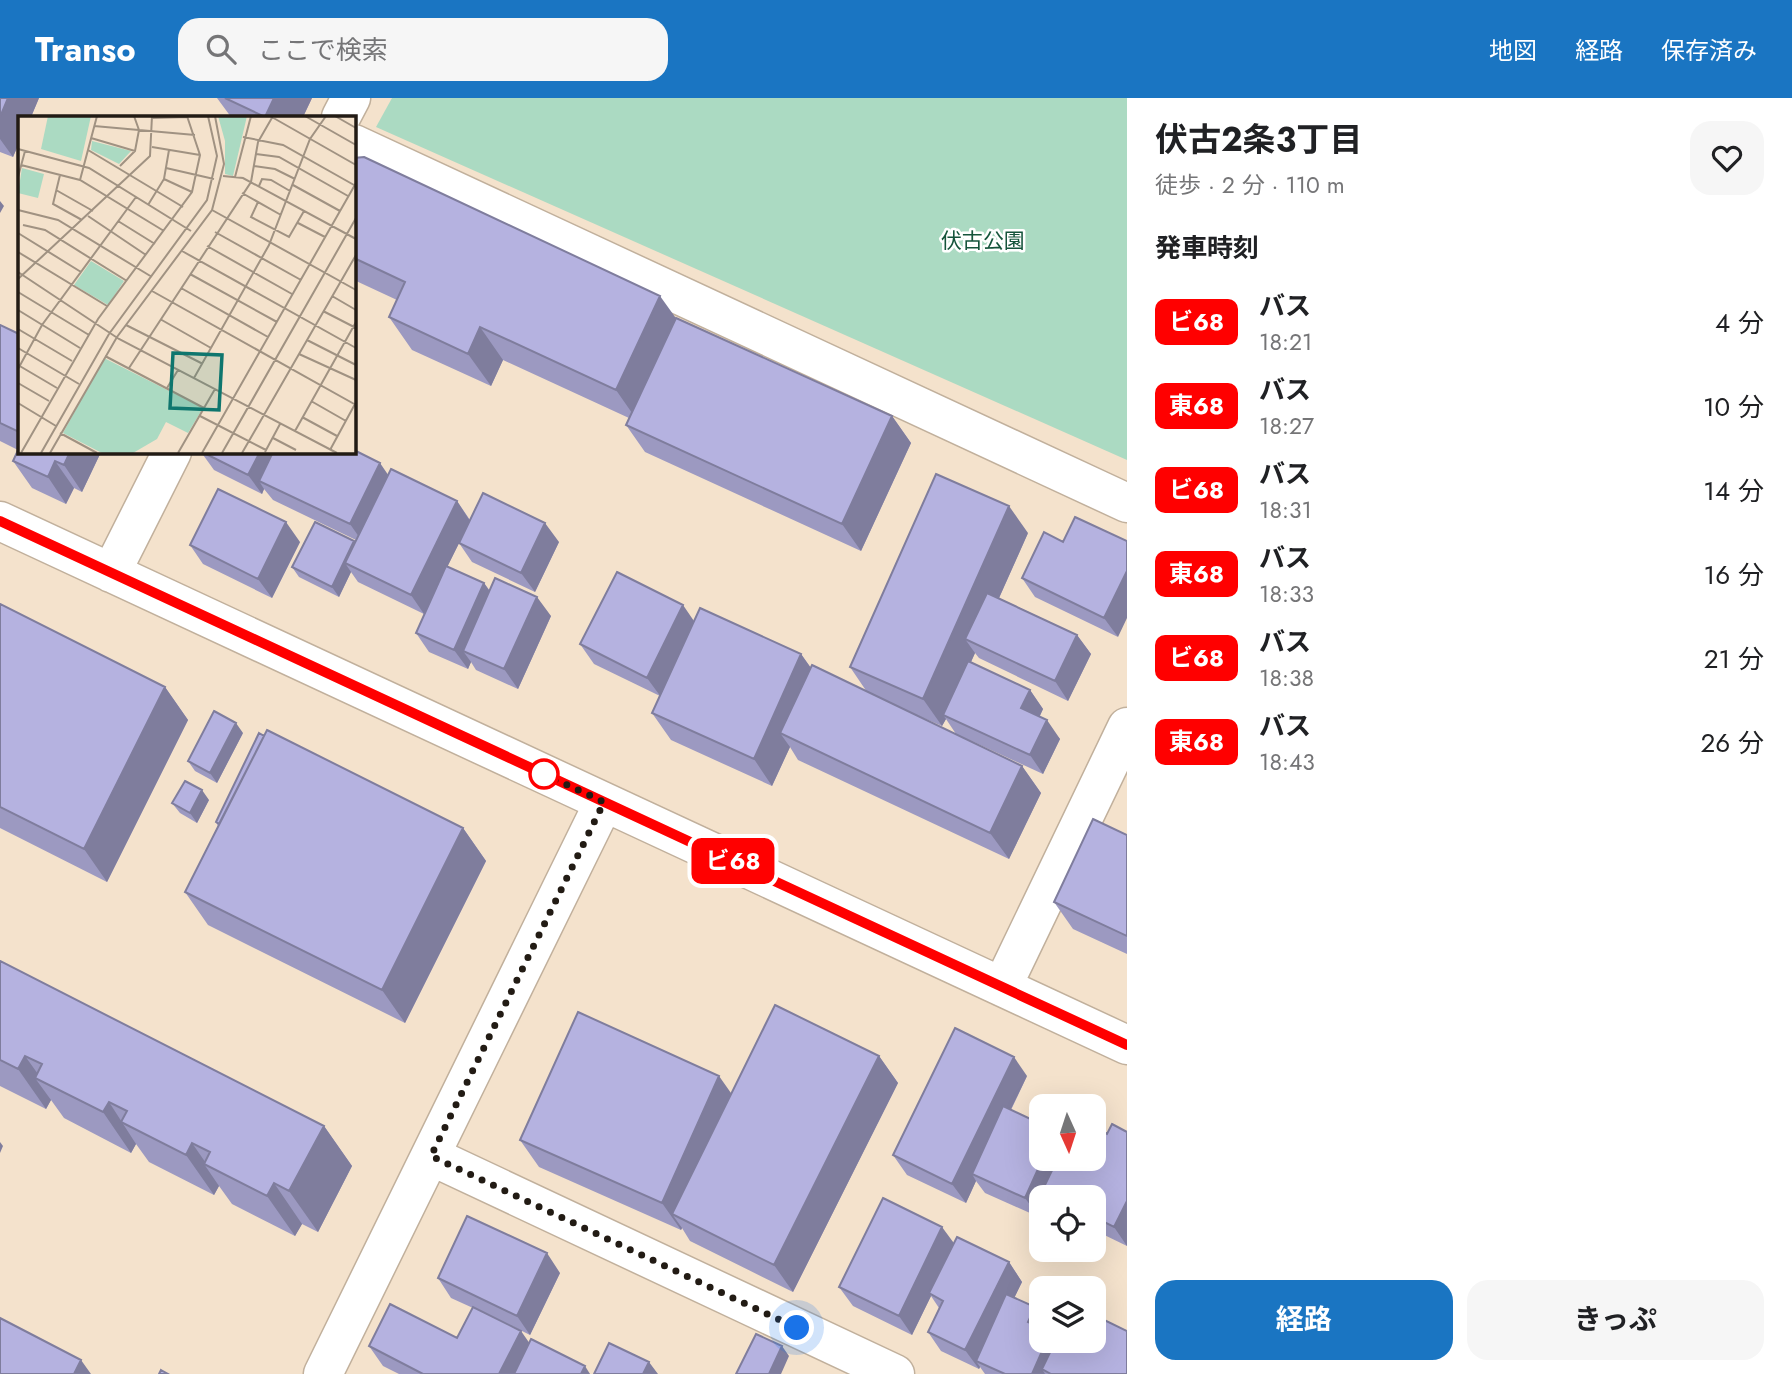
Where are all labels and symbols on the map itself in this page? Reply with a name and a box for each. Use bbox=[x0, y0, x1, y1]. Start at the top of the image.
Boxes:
inset map bbox=[18, 116, 355, 453]
park label: 伏古公園 bbox=[941, 226, 1025, 256]
unlabelled marker bbox=[529, 759, 559, 789]
line badge: ビ68 bbox=[693, 838, 773, 884]
north arrow bbox=[1029, 1094, 1106, 1171]
your location bbox=[779, 1310, 814, 1345]

